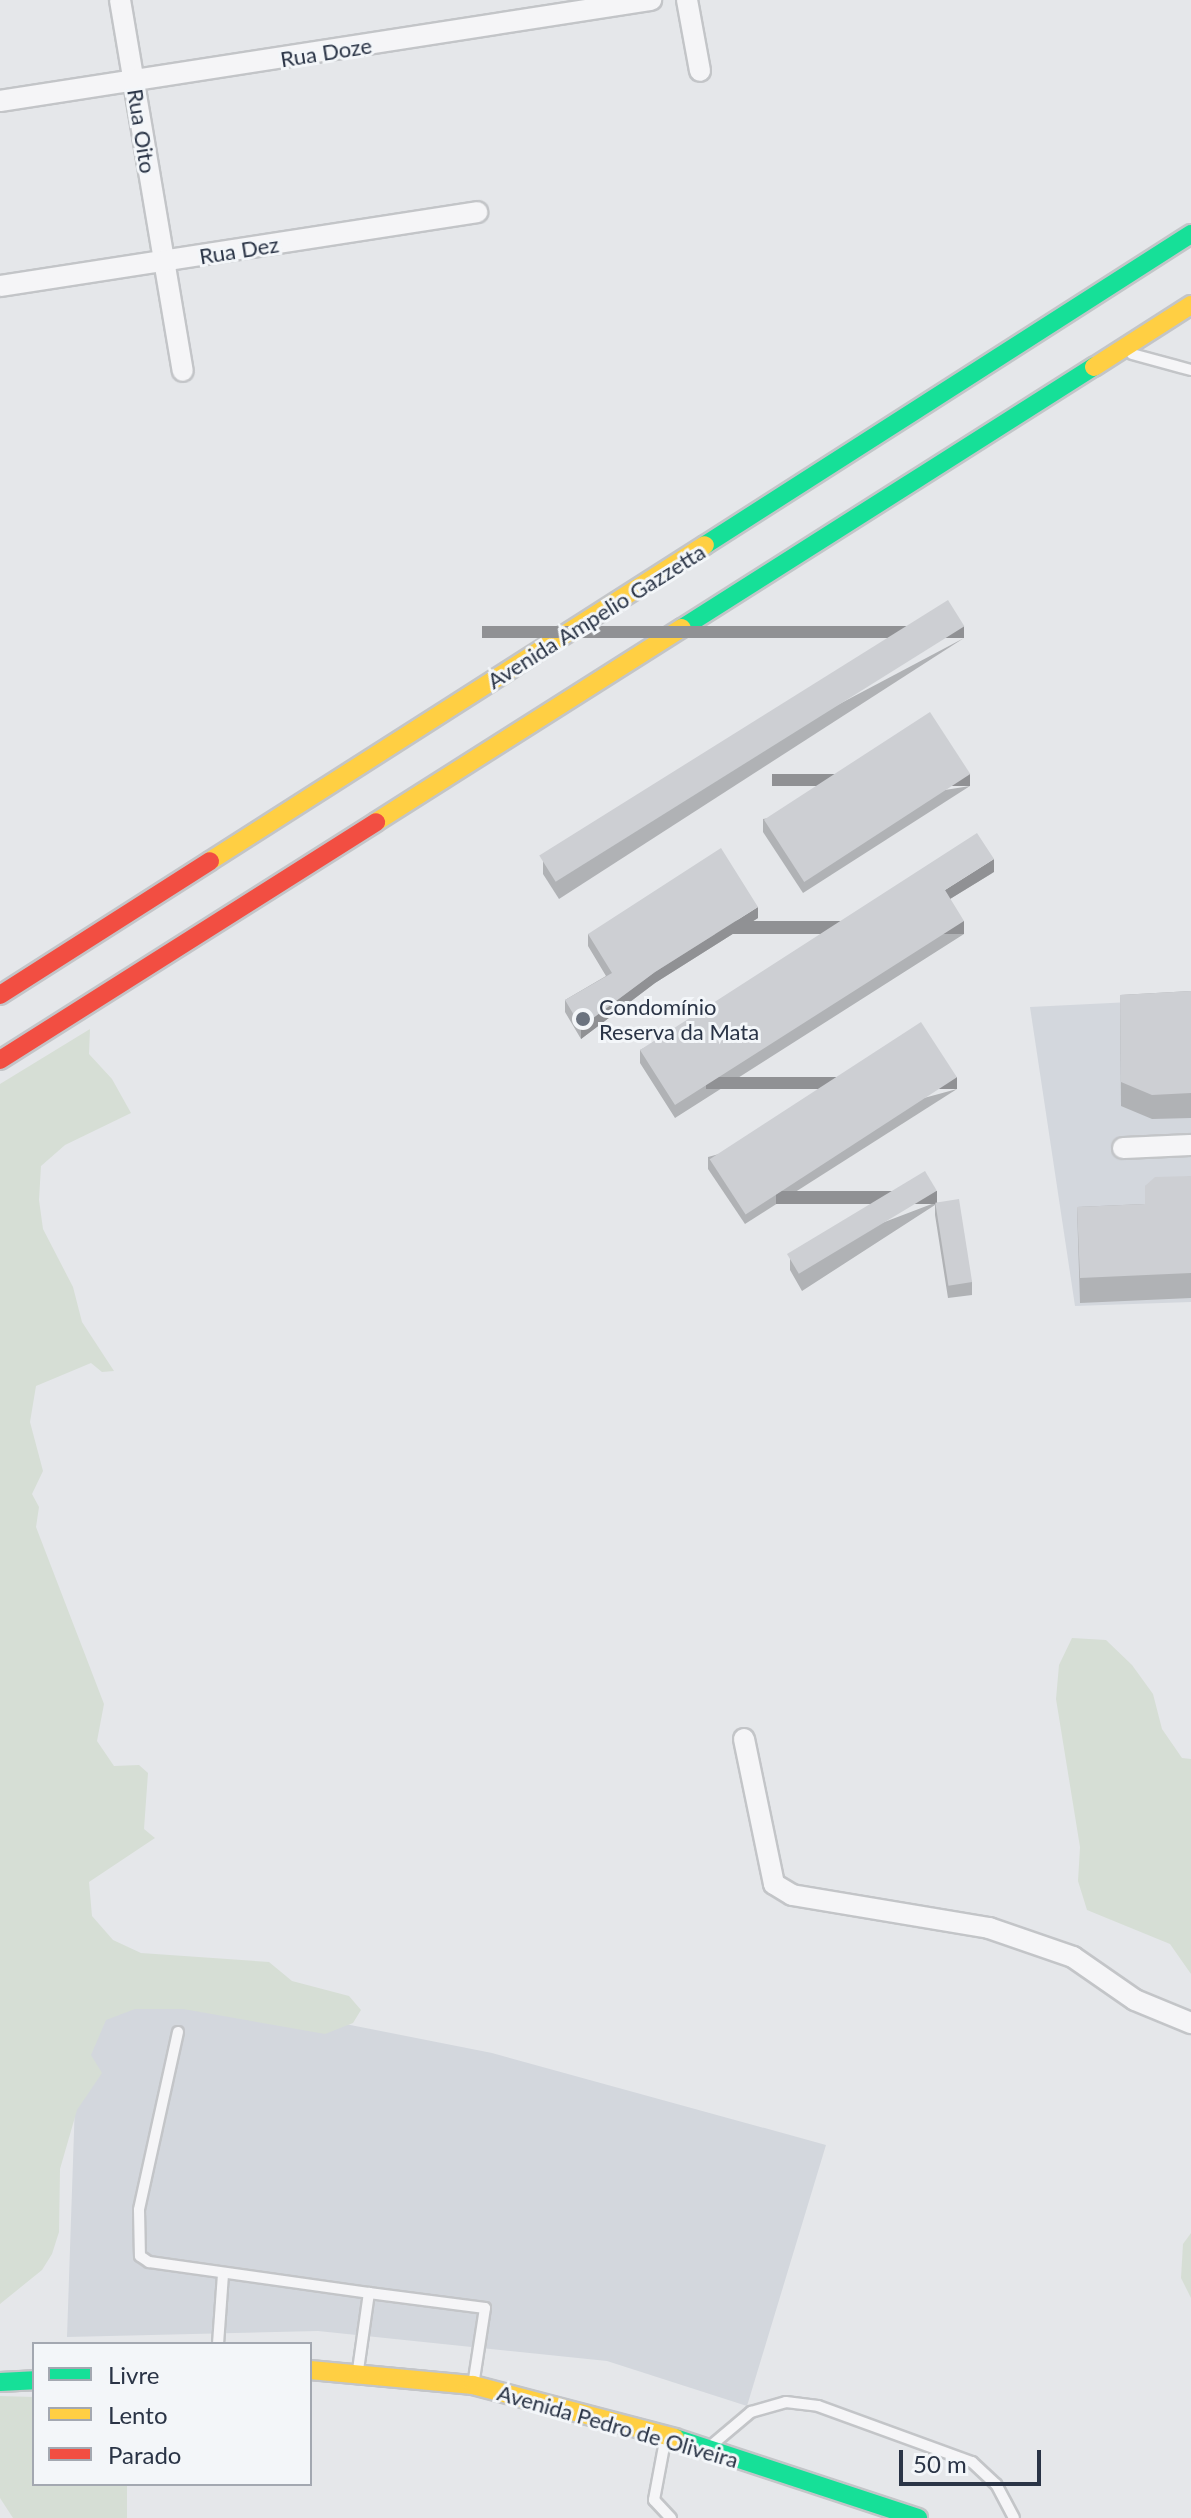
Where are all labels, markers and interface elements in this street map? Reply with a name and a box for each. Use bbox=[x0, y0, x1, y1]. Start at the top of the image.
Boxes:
street label: Rua Doze bbox=[278, 32, 374, 72]
street label: Rua Oito bbox=[122, 87, 162, 175]
street label: Rua Dez bbox=[197, 231, 281, 269]
street label: Avenida Ampelio Gazzetta bbox=[482, 538, 710, 694]
place label: Condomínio Reserva da Mata bbox=[599, 993, 759, 1044]
marker: Condomínio Reserva da Mata bbox=[574, 1010, 592, 1028]
legend bbox=[32, 2342, 312, 2486]
text: Livre bbox=[108, 2360, 159, 2389]
street label: Avenida Pedro de Oliveira bbox=[494, 2379, 742, 2473]
text: Lento bbox=[108, 2400, 168, 2429]
scale bar bbox=[903, 2434, 1045, 2484]
text: Parado bbox=[108, 2440, 181, 2469]
text: 50 m bbox=[913, 2449, 967, 2478]

